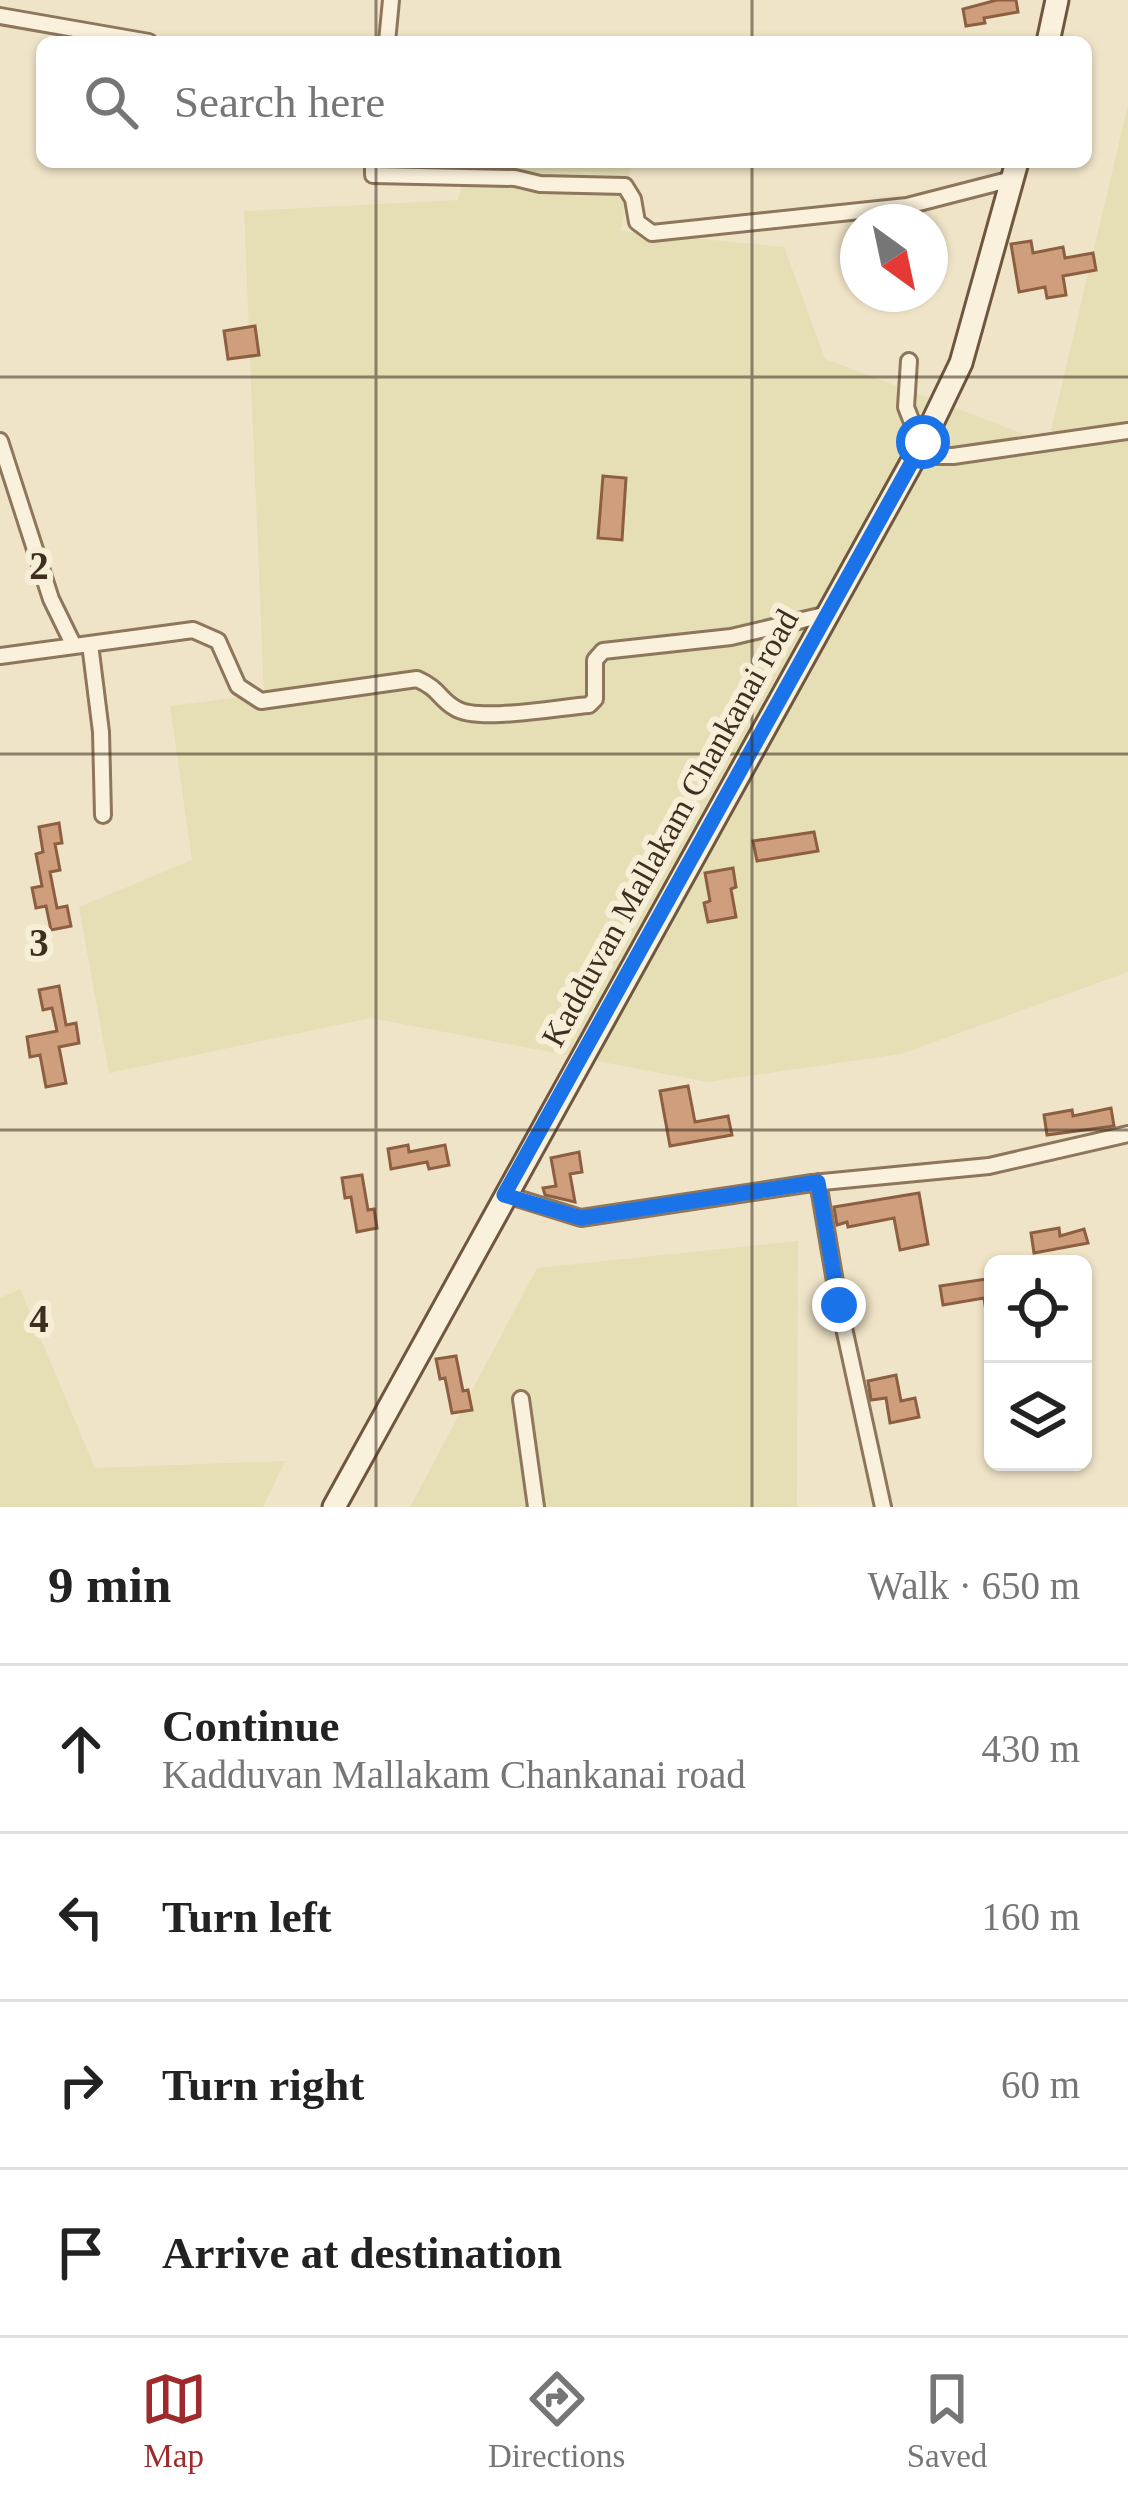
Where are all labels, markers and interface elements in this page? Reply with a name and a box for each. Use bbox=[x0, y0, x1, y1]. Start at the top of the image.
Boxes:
search box bbox=[36, 36, 1092, 168]
icon: search bbox=[78, 69, 144, 135]
text: Search here bbox=[174, 77, 385, 127]
north arrow bbox=[840, 204, 948, 312]
route start bbox=[896, 415, 950, 469]
text: 2 bbox=[29, 544, 49, 587]
street label: Kadduvan Mallakam Chankanai road bbox=[535, 603, 806, 1053]
text: 3 bbox=[29, 921, 49, 964]
map controls bbox=[984, 1255, 1092, 1471]
button: locate bbox=[984, 1255, 1092, 1363]
route end bbox=[812, 1278, 866, 1332]
text: 4 bbox=[29, 1297, 49, 1340]
button: layers bbox=[984, 1363, 1092, 1471]
text: 9 min bbox=[48, 1557, 171, 1613]
text: Walk · 650 m bbox=[868, 1564, 1080, 1607]
text: Continue bbox=[162, 1701, 340, 1751]
icon: ahead bbox=[48, 1716, 114, 1782]
text: 430 m bbox=[981, 1727, 1080, 1770]
text: Kadduvan Mallakam Chankanai road bbox=[162, 1753, 746, 1796]
icon: left bbox=[48, 1884, 114, 1950]
text: Turn left bbox=[162, 1892, 332, 1942]
text: 160 m bbox=[981, 1895, 1080, 1938]
icon: right bbox=[48, 2052, 114, 2118]
text: Turn right bbox=[162, 2060, 364, 2110]
text: 60 m bbox=[1001, 2063, 1080, 2106]
icon: arrive bbox=[48, 2220, 114, 2286]
text: Arrive at destination bbox=[162, 2228, 562, 2278]
tab: Map bbox=[141, 2366, 207, 2475]
tab: Directions bbox=[488, 2366, 625, 2475]
tab: Saved bbox=[907, 2366, 987, 2475]

